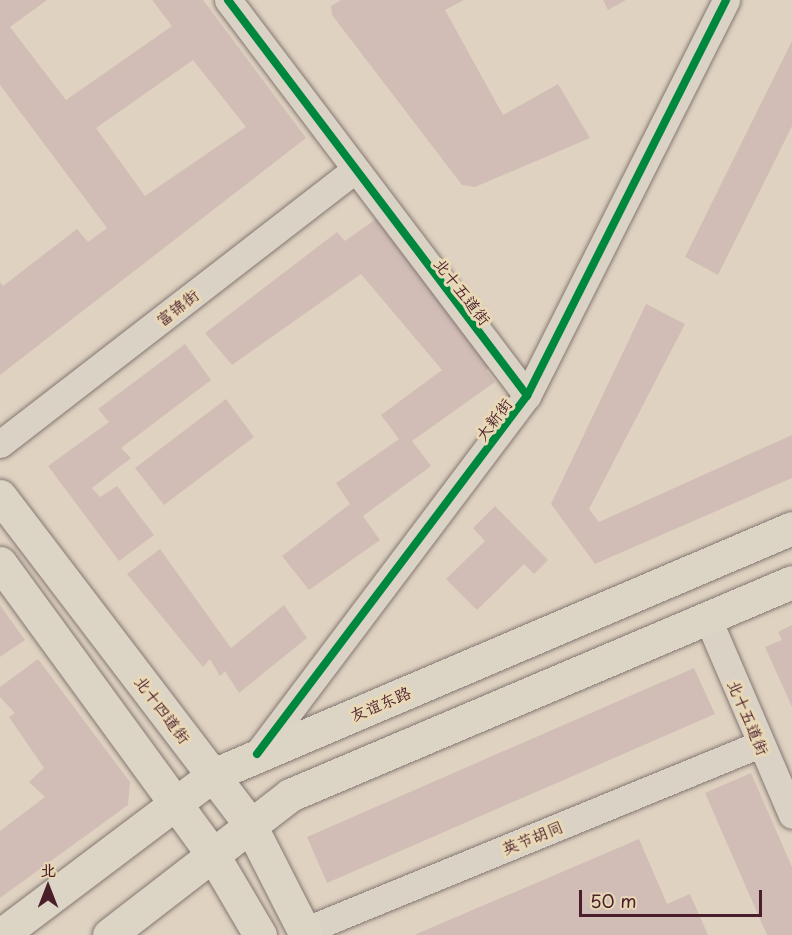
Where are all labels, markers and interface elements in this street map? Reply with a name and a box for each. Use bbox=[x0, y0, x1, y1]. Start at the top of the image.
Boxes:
street label: 北十五道街 bbox=[431, 254, 495, 328]
street label: 富锦街 bbox=[152, 285, 202, 329]
street label: 大新街 bbox=[471, 394, 515, 444]
street label: 北十四道街 bbox=[131, 671, 195, 747]
street label: 北十五道街 bbox=[725, 676, 773, 758]
street label: 友谊东路 bbox=[347, 682, 413, 724]
street label: 英节胡同 bbox=[499, 816, 565, 858]
north arrow bbox=[18, 857, 78, 917]
text: 北 bbox=[40, 857, 56, 881]
scale bar bbox=[582, 878, 765, 916]
text: 50 m bbox=[590, 887, 637, 914]

